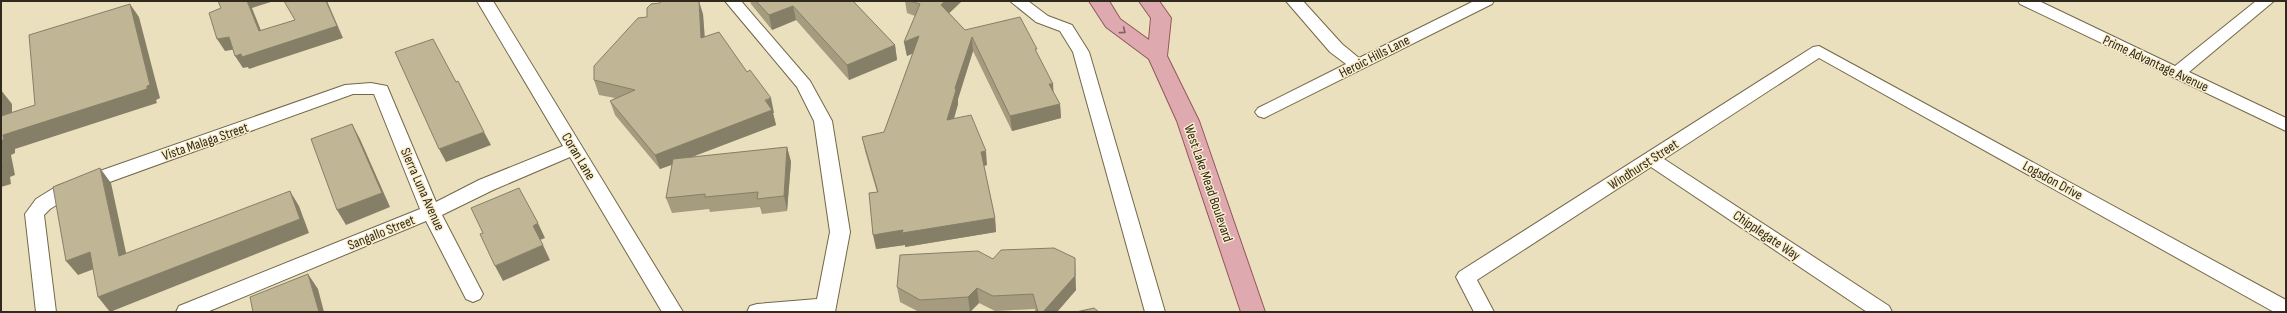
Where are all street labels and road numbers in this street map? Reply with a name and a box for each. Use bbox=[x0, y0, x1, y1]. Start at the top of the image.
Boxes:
street label: Heroic Hills Lane bbox=[1336, 31, 1412, 82]
street label: Prime Advantage Avenue bbox=[2100, 31, 2211, 95]
street label: Vista Malaga Street bbox=[160, 119, 250, 164]
street label: West Lake Mead Boulevard bbox=[1180, 122, 1237, 244]
street label: Coran Lane bbox=[558, 130, 599, 183]
street label: Windhurst Street bbox=[1605, 135, 1682, 193]
street label: Sierra Luna Avenue bbox=[397, 145, 448, 233]
street label: Logsdon Drive bbox=[2020, 157, 2086, 204]
street label: Chipplegate Way bbox=[1730, 207, 1804, 264]
street label: Sangallo Street bbox=[345, 211, 417, 254]

